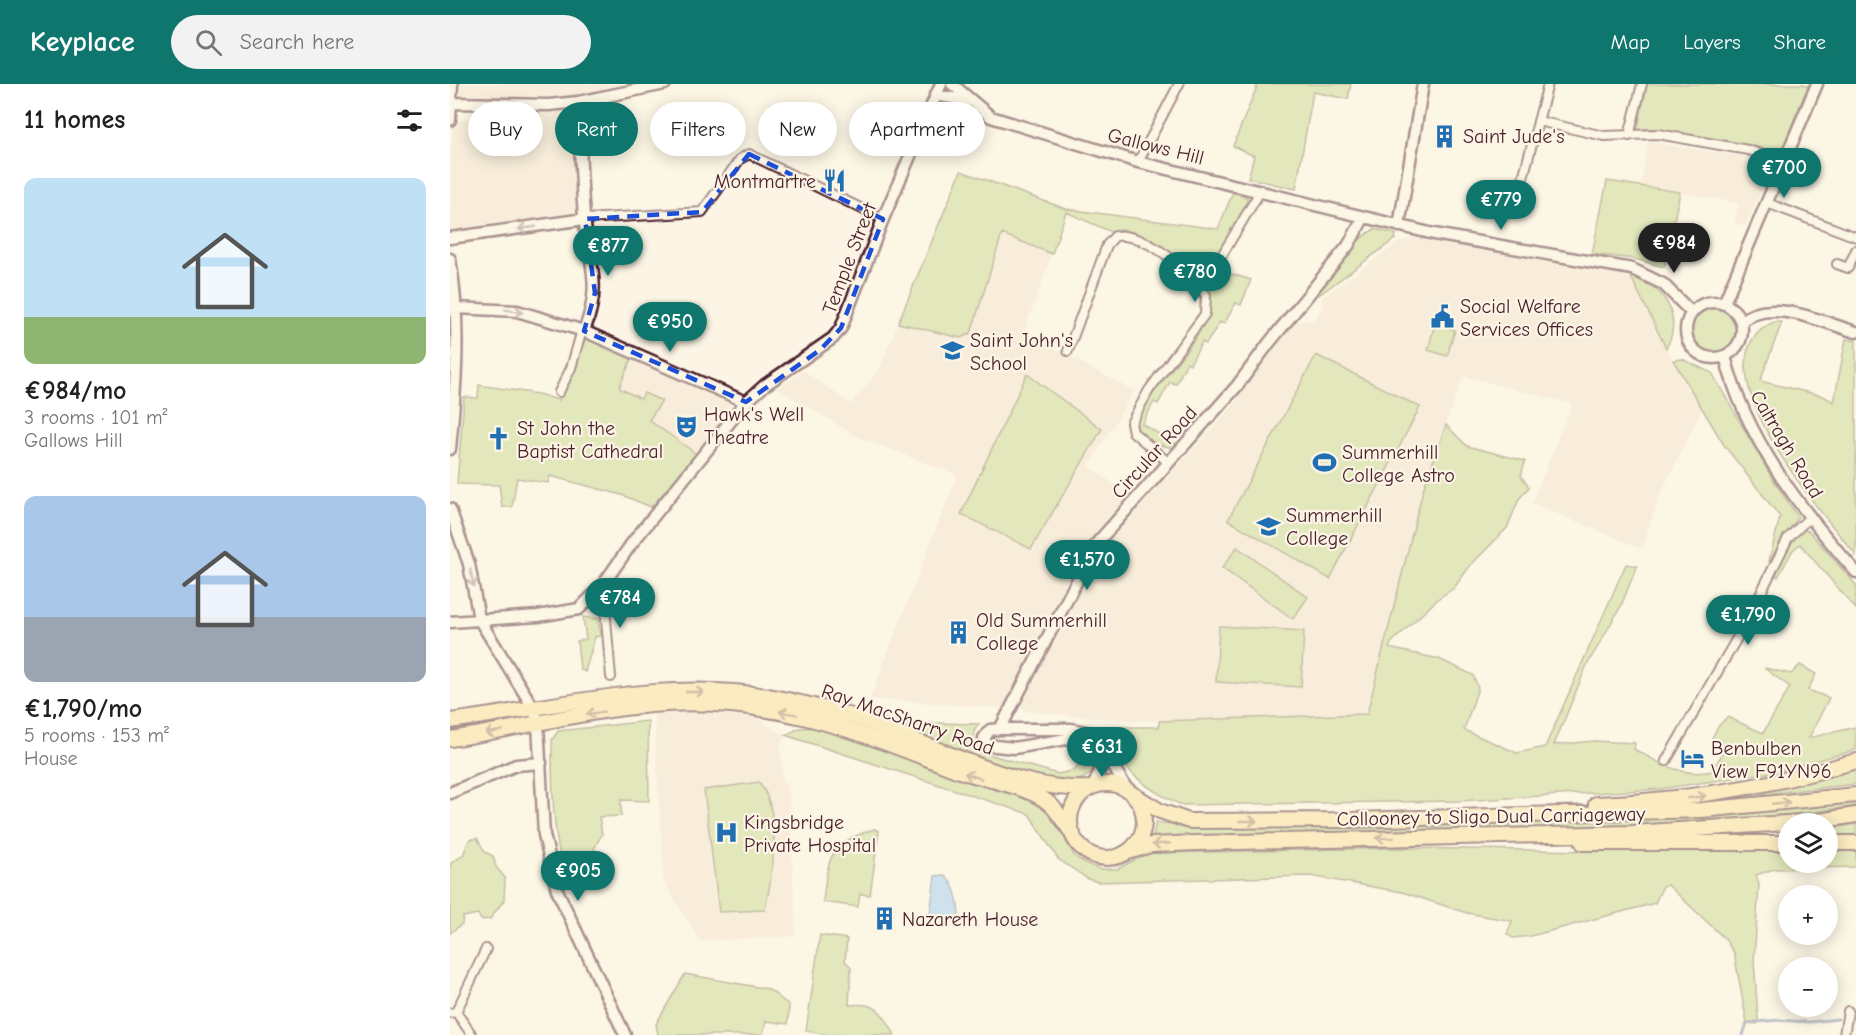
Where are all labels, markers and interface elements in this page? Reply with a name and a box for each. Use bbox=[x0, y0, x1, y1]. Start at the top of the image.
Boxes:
search box bbox=[171, 15, 591, 69]
text: Keyplace bbox=[30, 26, 135, 58]
icon: search bbox=[192, 26, 225, 59]
text: Search here bbox=[240, 29, 354, 55]
text: Map bbox=[1611, 30, 1650, 54]
text: Layers bbox=[1683, 30, 1741, 54]
text: Share bbox=[1774, 30, 1826, 54]
chip: Buy bbox=[468, 102, 543, 156]
chip: Rent bbox=[555, 102, 638, 156]
chip: Filters bbox=[650, 102, 746, 156]
chip: New bbox=[758, 102, 837, 156]
chip: Apartment bbox=[849, 102, 985, 156]
icon: filters bbox=[393, 104, 426, 137]
text: 11 homes bbox=[24, 105, 125, 135]
street label: Gallows Hill bbox=[1105, 123, 1206, 170]
building icon: Saint Jude's bbox=[1432, 123, 1458, 149]
place label: Saint Jude's bbox=[1463, 125, 1565, 148]
pin: €700 bbox=[1748, 148, 1820, 199]
text: €700 bbox=[1761, 156, 1807, 179]
restaurant icon: Montmartre bbox=[821, 168, 847, 194]
place label: Montmartre bbox=[714, 170, 816, 193]
pin: €779 bbox=[1465, 180, 1537, 231]
text: €779 bbox=[1480, 188, 1522, 211]
street label: Temple Street bbox=[818, 198, 882, 317]
icon: home bbox=[171, 217, 279, 325]
one-way arrow bbox=[517, 223, 537, 234]
pin: €984 bbox=[1638, 223, 1710, 274]
pin: €877 bbox=[572, 226, 644, 277]
text: €984 bbox=[1652, 231, 1696, 254]
text: €877 bbox=[587, 234, 629, 257]
pin: €780 bbox=[1159, 252, 1231, 303]
text: €780 bbox=[1173, 260, 1217, 283]
place label: Social Welfare Services Offices bbox=[1460, 295, 1593, 341]
pin: €950 bbox=[634, 302, 706, 353]
public building icon: Social Welfare Services Offices bbox=[1429, 304, 1455, 330]
one-way arrow bbox=[504, 306, 524, 317]
text: €950 bbox=[647, 310, 693, 333]
place label: Saint John's School bbox=[970, 329, 1073, 375]
school or university icon: Saint John's School bbox=[939, 338, 965, 364]
text: €984/mo bbox=[24, 376, 127, 406]
street label: Caltragh Road bbox=[1745, 386, 1828, 502]
street label: Circular Road bbox=[1107, 401, 1202, 503]
place label: Hawk's Well Theatre bbox=[704, 403, 804, 449]
text: 3 rooms · 101 m² bbox=[24, 406, 168, 429]
theatre icon: Hawk's Well Theatre bbox=[673, 413, 699, 439]
place label: St John the Baptist Cathedral bbox=[517, 417, 663, 463]
church icon: St John the Baptist Cathedral bbox=[486, 426, 512, 452]
text: Gallows Hill bbox=[24, 429, 123, 452]
place label: Summerhill College Astro bbox=[1342, 441, 1455, 487]
sports icon: Summerhill College Astro bbox=[1311, 450, 1337, 476]
place label: Summerhill College bbox=[1286, 504, 1382, 550]
school or university icon: Summerhill College bbox=[1255, 514, 1281, 540]
icon: home bbox=[171, 535, 279, 643]
pin: €1,570 bbox=[1038, 540, 1136, 591]
text: €1,570 bbox=[1059, 548, 1115, 571]
one-way arrow bbox=[467, 568, 478, 588]
pin: €784 bbox=[584, 578, 656, 629]
text: €784 bbox=[599, 586, 641, 609]
pin: €1,790 bbox=[1699, 595, 1797, 646]
text: €1,790 bbox=[1720, 603, 1776, 626]
place label: Old Summerhill College bbox=[976, 609, 1107, 655]
building icon: Old Summerhill College bbox=[945, 619, 971, 645]
street label: Ray MacSharry Road bbox=[818, 679, 997, 760]
one-way arrow bbox=[684, 686, 704, 698]
text: €1,790/mo bbox=[24, 694, 142, 724]
one-way arrow bbox=[779, 707, 799, 718]
one-way arrow bbox=[585, 708, 605, 719]
text: 5 rooms · 153 m² bbox=[24, 724, 169, 747]
one-way arrow bbox=[485, 727, 504, 738]
pin: €631 bbox=[1066, 727, 1138, 778]
text: €631 bbox=[1081, 735, 1123, 758]
place label: Benbulben View F91YN96 bbox=[1711, 737, 1832, 783]
hotel icon: Benbulben View F91YN96 bbox=[1680, 746, 1706, 772]
text: House bbox=[24, 747, 78, 770]
one-way arrow bbox=[964, 769, 983, 780]
one-way arrow bbox=[1686, 791, 1706, 802]
one-way arrow bbox=[1771, 797, 1791, 808]
street label: Collooney to Sligo Dual Carriageway bbox=[1336, 802, 1646, 831]
place label: Kingsbridge Private Hospital bbox=[744, 811, 876, 857]
map controls bbox=[1778, 813, 1838, 1017]
button: layers bbox=[1778, 813, 1838, 873]
one-way arrow bbox=[1237, 815, 1257, 827]
hospital icon: Kingsbridge Private Hospital bbox=[713, 820, 739, 846]
one-way arrow bbox=[1375, 832, 1395, 844]
one-way arrow bbox=[1152, 839, 1172, 850]
pin: €905 bbox=[542, 851, 614, 902]
text: €905 bbox=[555, 859, 601, 882]
button: + bbox=[1778, 885, 1838, 945]
building icon: Nazareth House bbox=[871, 906, 897, 932]
place label: Nazareth House bbox=[902, 908, 1038, 931]
button: − bbox=[1778, 957, 1838, 1017]

